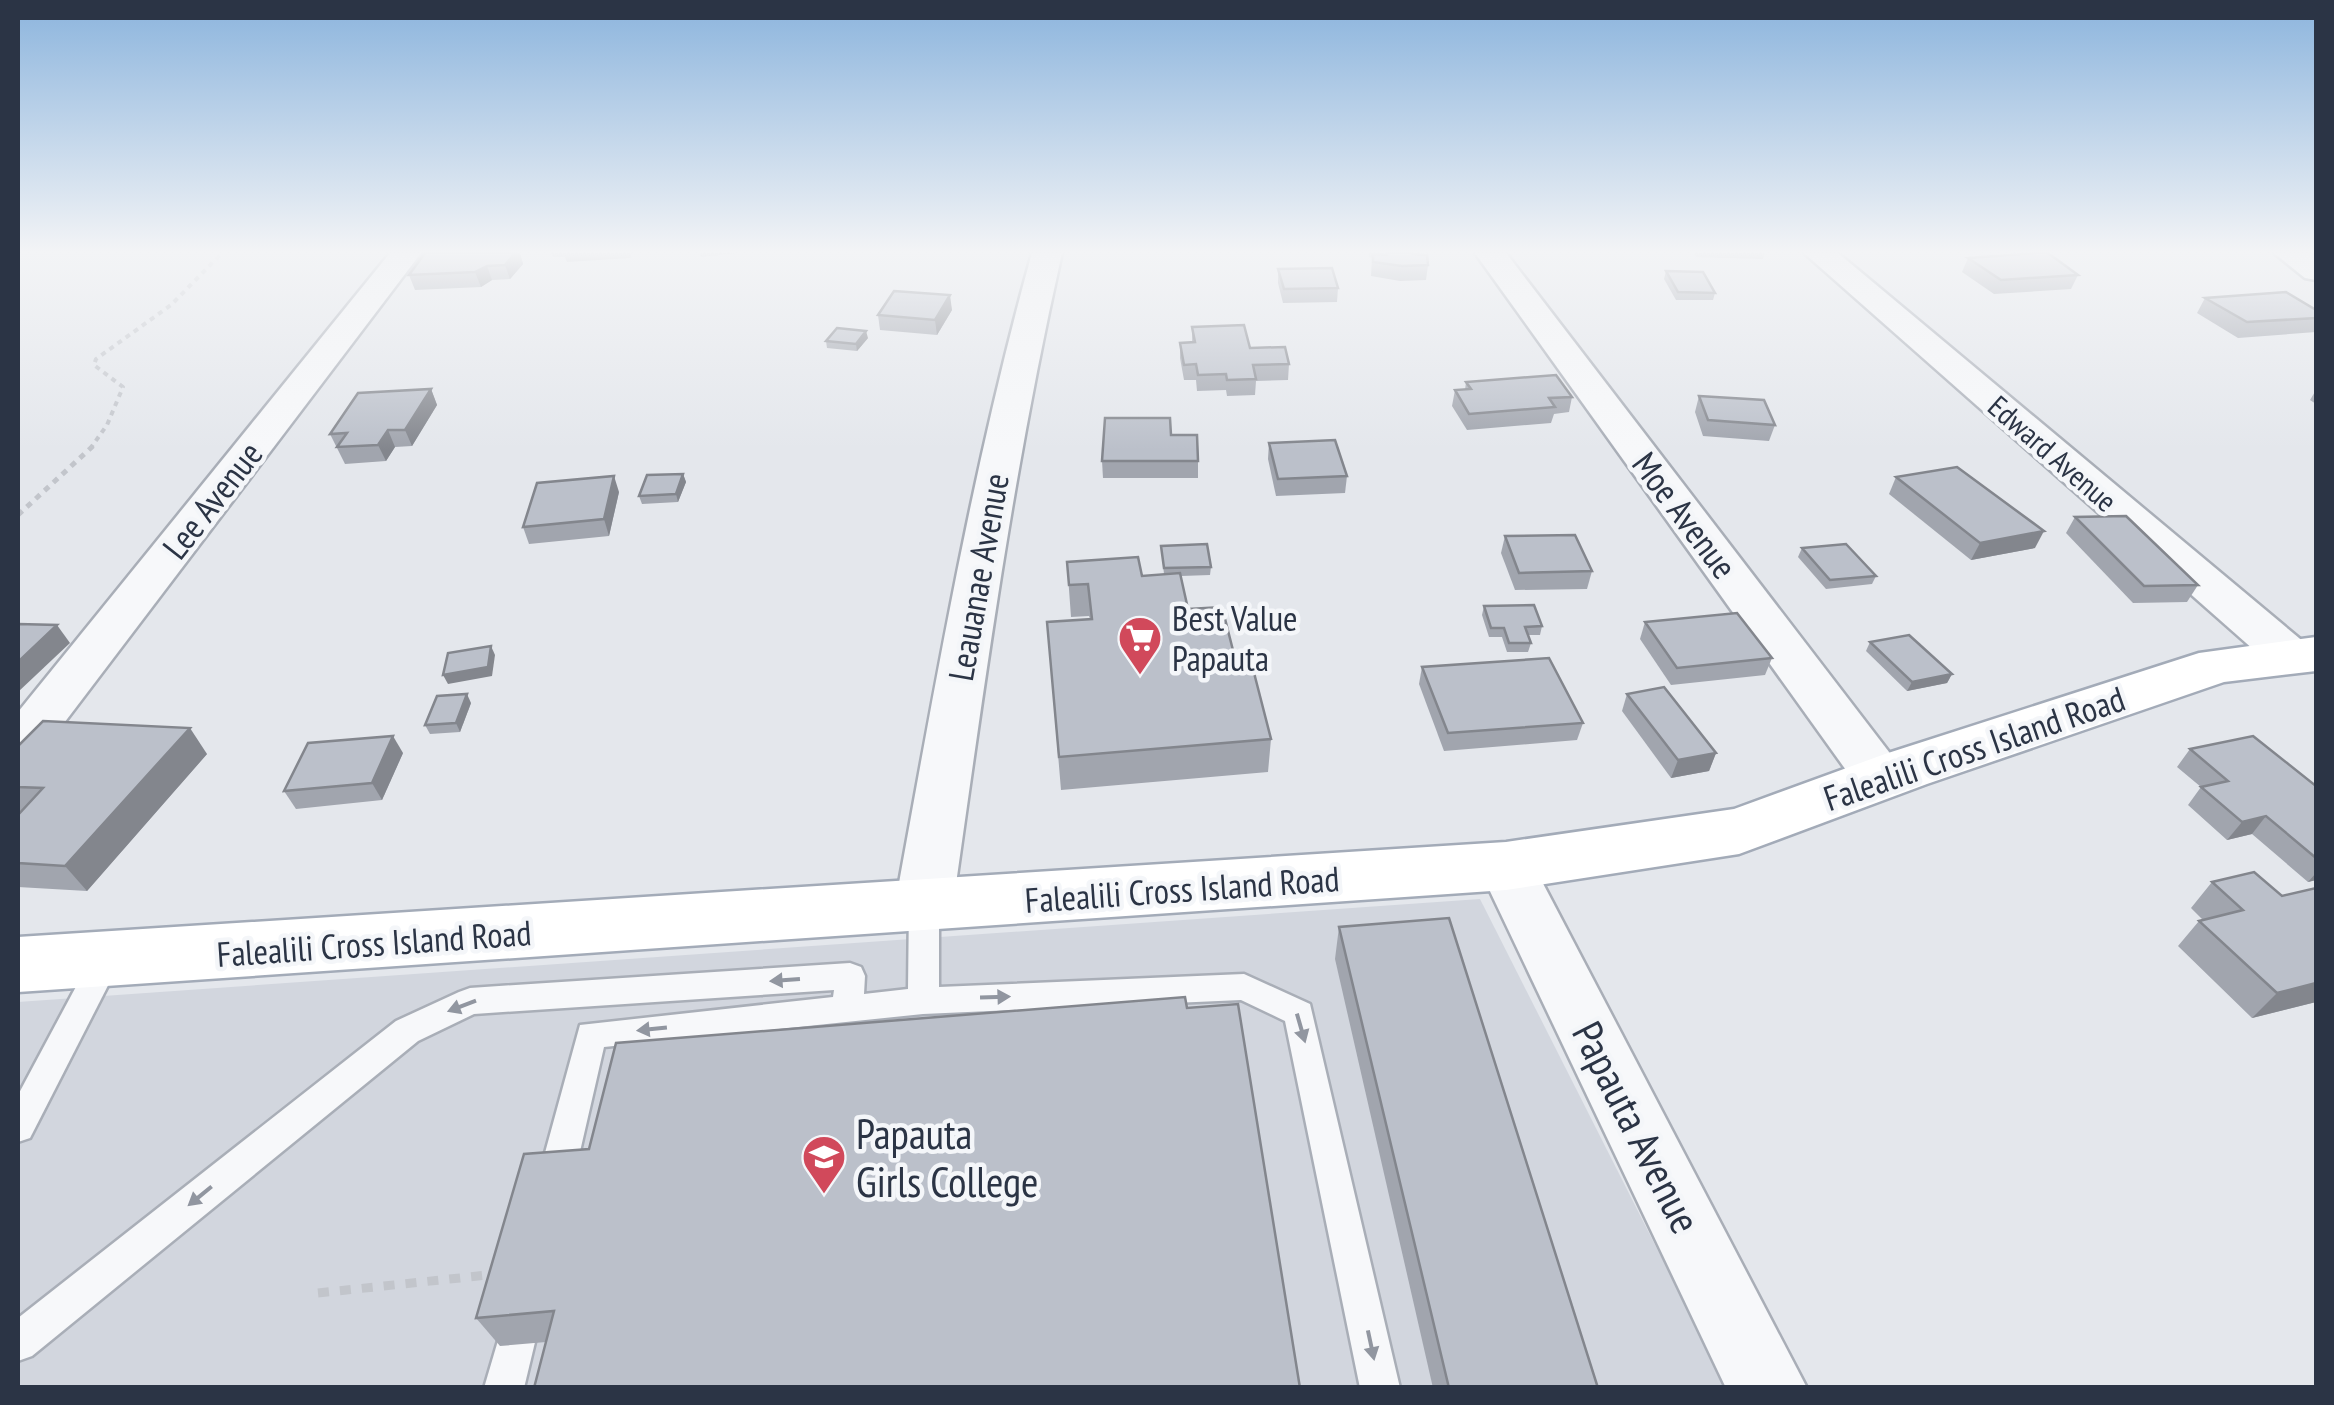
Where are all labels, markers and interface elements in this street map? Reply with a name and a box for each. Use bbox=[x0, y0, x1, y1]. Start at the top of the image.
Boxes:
street label: Edward Avenue bbox=[1981, 386, 2125, 520]
street label: Lee Avenue bbox=[152, 432, 272, 568]
street label: Moe Avenue bbox=[1622, 443, 1748, 587]
street label: Leauanae Avenue bbox=[937, 470, 1019, 684]
place label: Best Value Papauta bbox=[1172, 595, 1298, 681]
supermarket icon: Best Value Papauta bbox=[1117, 615, 1163, 676]
street label: Falealili Cross Island Road bbox=[1818, 675, 2130, 821]
street label: Falealili Cross Island Road bbox=[1023, 855, 1341, 923]
street label: Falealili Cross Island Road bbox=[215, 909, 533, 977]
one-way arrow bbox=[769, 972, 800, 988]
one-way arrow bbox=[979, 989, 1011, 1005]
one-way arrow bbox=[447, 999, 477, 1014]
street label: Papauta Avenue bbox=[1560, 1012, 1714, 1242]
one-way arrow bbox=[1294, 1013, 1310, 1044]
one-way arrow bbox=[636, 1021, 668, 1037]
place label: Papauta Girls College bbox=[856, 1106, 1038, 1209]
school or university icon: Papauta Girls College bbox=[801, 1134, 847, 1195]
one-way arrow bbox=[188, 1185, 213, 1206]
one-way arrow bbox=[1363, 1330, 1379, 1361]

